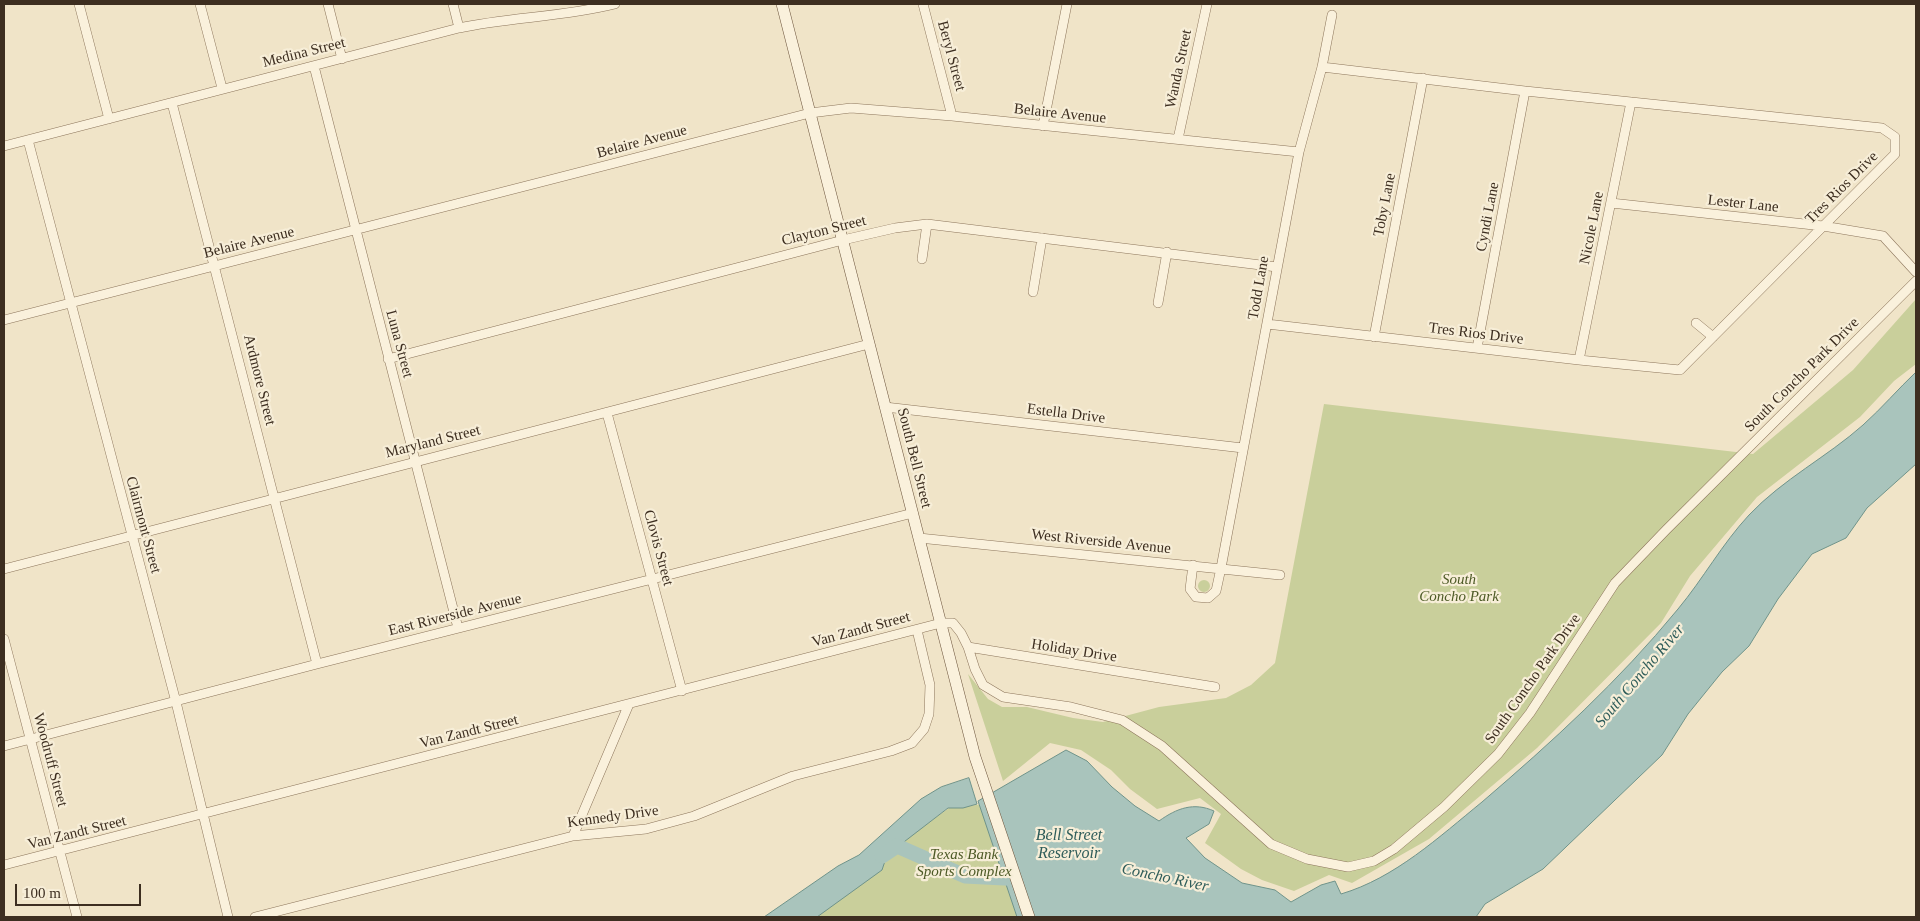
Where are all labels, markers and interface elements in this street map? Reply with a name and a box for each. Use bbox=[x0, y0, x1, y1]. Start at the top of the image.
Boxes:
street label: Beryl Street bbox=[933, 19, 969, 93]
street label: Wanda Street bbox=[1162, 28, 1196, 110]
street label: Medina Street bbox=[261, 34, 347, 72]
street label: Belaire Avenue bbox=[1013, 100, 1107, 128]
street label: Belaire Avenue bbox=[595, 121, 689, 163]
street label: Tres Rios Drive bbox=[1802, 148, 1882, 228]
street label: Toby Lane bbox=[1370, 172, 1400, 238]
street label: Cyndi Lane bbox=[1472, 181, 1504, 253]
street label: Nicole Lane bbox=[1576, 190, 1608, 266]
street label: Lester Lane bbox=[1707, 191, 1779, 217]
street label: Clayton Street bbox=[780, 212, 868, 250]
street label: Belaire Avenue bbox=[202, 223, 296, 263]
street label: Todd Lane bbox=[1245, 255, 1273, 321]
street label: Luna Street bbox=[381, 308, 417, 380]
street label: South Concho Park Drive bbox=[1741, 314, 1863, 436]
street label: Tres Rios Drive bbox=[1428, 319, 1524, 349]
street label: Ardmore Street bbox=[239, 333, 279, 427]
street label: Estella Drive bbox=[1026, 400, 1106, 428]
street label: South Bell Street bbox=[893, 406, 935, 510]
street label: Maryland Street bbox=[384, 422, 482, 462]
street label: Clairmont Street bbox=[121, 475, 165, 575]
street label: Clovis Street bbox=[639, 508, 677, 588]
street label: West Riverside Avenue bbox=[1030, 526, 1172, 558]
park label: South Concho Park bbox=[1419, 571, 1499, 606]
street label: East Riverside Avenue bbox=[387, 590, 523, 640]
street label: Van Zandt Street bbox=[810, 608, 912, 652]
street label: South Concho Park Drive bbox=[1481, 611, 1585, 747]
water label: South Concho River bbox=[1591, 620, 1689, 732]
street label: Holiday Drive bbox=[1030, 635, 1118, 667]
street label: Woodruff Street bbox=[29, 711, 71, 809]
street label: Van Zandt Street bbox=[418, 711, 520, 753]
street label: Kennedy Drive bbox=[566, 802, 660, 832]
street label: Van Zandt Street bbox=[26, 812, 128, 854]
water label: Bell Street Reservoir bbox=[1036, 826, 1102, 864]
park label: Texas Bank Sports Complex bbox=[916, 846, 1012, 881]
water label: Concho River bbox=[1120, 859, 1210, 897]
scale bar bbox=[18, 874, 144, 906]
text: 100 m bbox=[23, 885, 61, 901]

